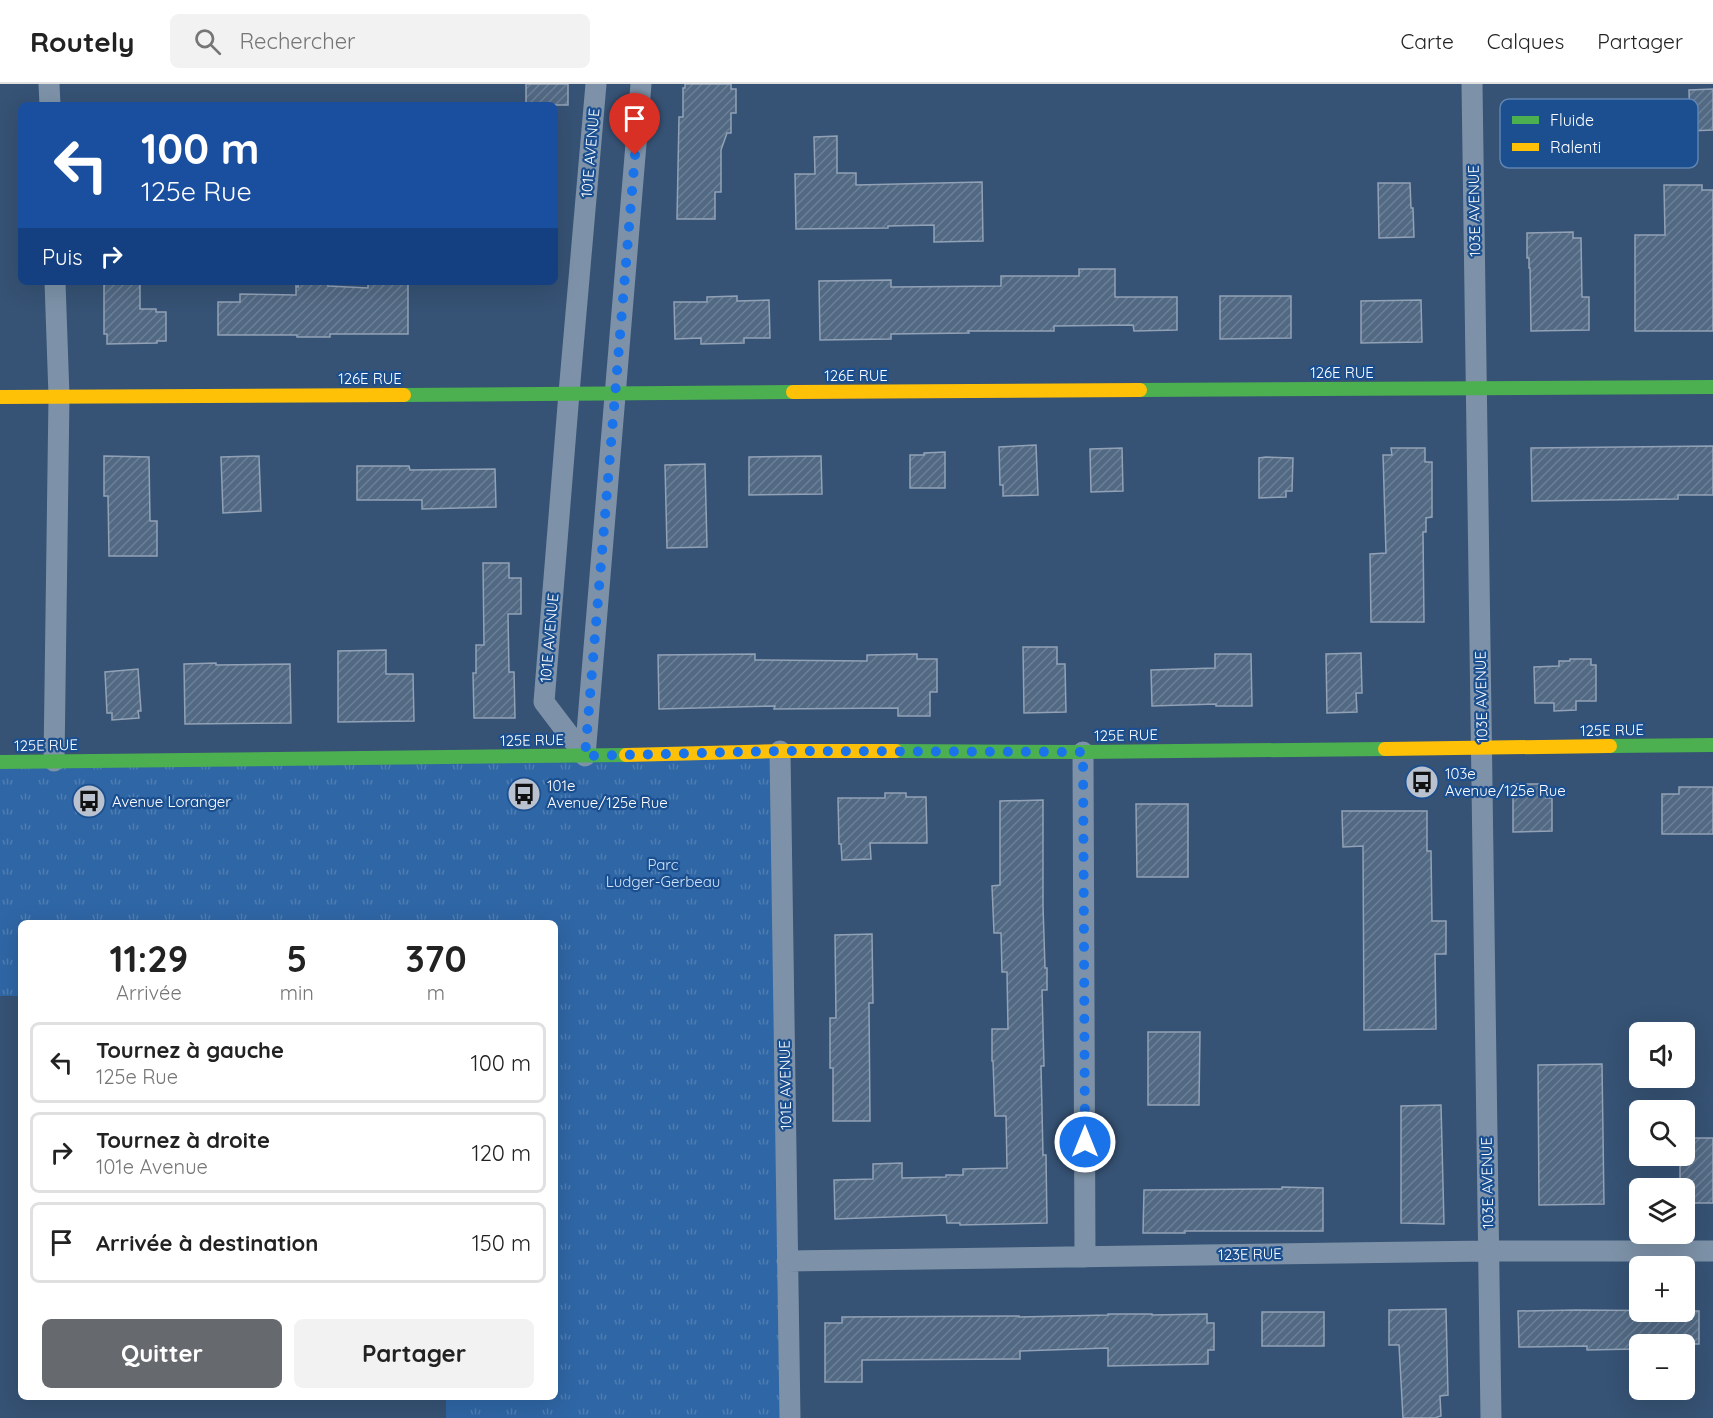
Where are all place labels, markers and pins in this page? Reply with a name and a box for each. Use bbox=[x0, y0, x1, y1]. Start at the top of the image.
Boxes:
pin bbox=[609, 93, 660, 155]
bus stop icon: 103e Avenue/125e Rue bbox=[1404, 764, 1440, 800]
place label: 103e Avenue/125e Rue bbox=[1445, 764, 1566, 800]
bus stop icon: 101e Avenue/125e Rue bbox=[506, 776, 542, 812]
place label: 101e Avenue/125e Rue bbox=[547, 776, 668, 812]
bus stop icon: Avenue Loranger bbox=[71, 783, 107, 819]
place label: Avenue Loranger bbox=[112, 792, 231, 811]

